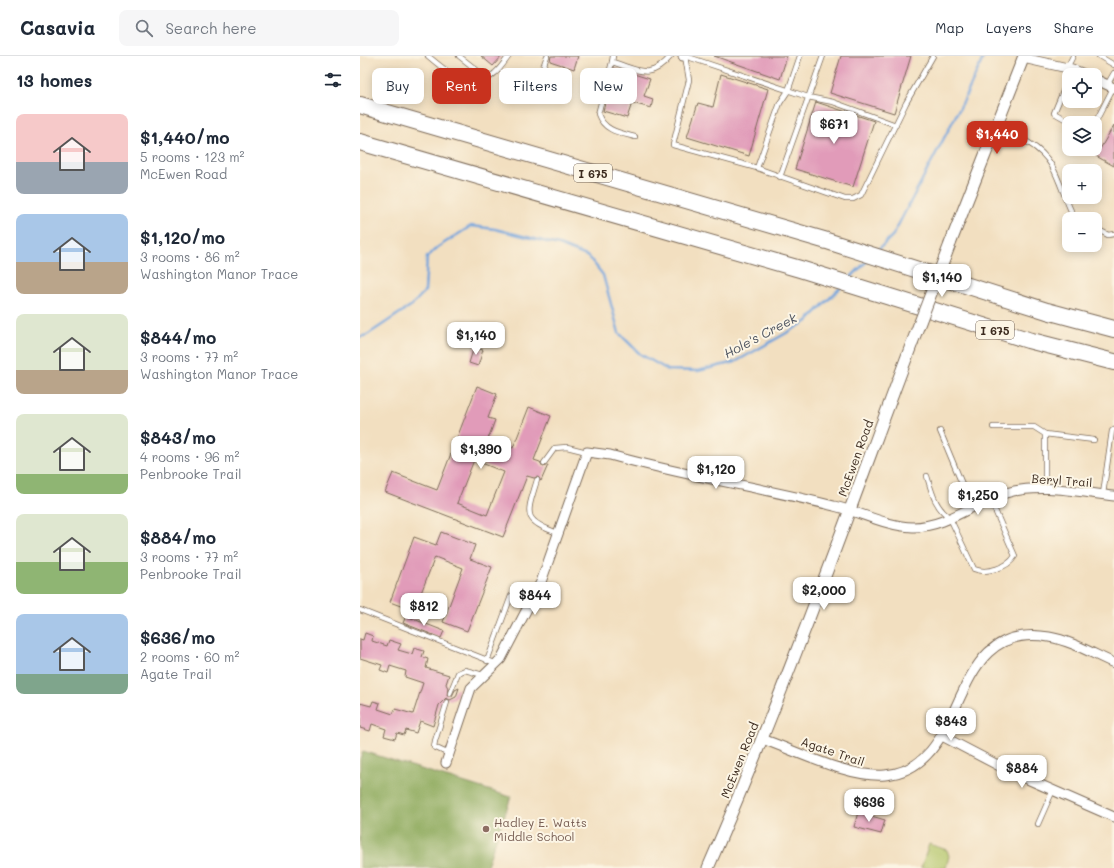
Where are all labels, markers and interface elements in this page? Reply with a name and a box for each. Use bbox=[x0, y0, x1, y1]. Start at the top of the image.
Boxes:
search box bbox=[119, 10, 399, 46]
text: Casavia bbox=[20, 15, 95, 40]
icon: search bbox=[133, 17, 155, 39]
text: Search here bbox=[165, 18, 257, 38]
text: Map bbox=[935, 18, 964, 37]
text: Layers bbox=[986, 18, 1032, 37]
text: Share bbox=[1054, 18, 1094, 37]
chip: Buy bbox=[372, 68, 424, 104]
chip: Rent bbox=[432, 68, 491, 104]
chip: Filters bbox=[499, 68, 572, 104]
chip: New bbox=[580, 68, 637, 104]
map controls bbox=[1062, 68, 1102, 252]
button: locate bbox=[1062, 68, 1102, 108]
text: 13 homes bbox=[16, 69, 92, 91]
icon: filters bbox=[322, 69, 344, 91]
pin: $671 bbox=[810, 111, 858, 145]
text: $671 bbox=[820, 115, 848, 132]
button: layers bbox=[1062, 116, 1102, 156]
pin: $1,440 bbox=[964, 121, 1030, 155]
text: $1,440 bbox=[976, 125, 1018, 142]
text: $1,440/mo bbox=[140, 126, 230, 148]
icon: home bbox=[48, 130, 96, 178]
text: 5 rooms · 123 m² bbox=[140, 148, 244, 165]
road number: I 675 bbox=[574, 164, 612, 182]
button: + bbox=[1062, 164, 1102, 204]
text: McEwen Road bbox=[140, 165, 227, 182]
button: − bbox=[1062, 212, 1102, 252]
text: $1,120/mo bbox=[140, 226, 225, 248]
icon: home bbox=[48, 230, 96, 278]
text: 3 rooms · 86 m² bbox=[140, 248, 240, 265]
pin: $1,140 bbox=[909, 264, 975, 298]
text: Washington Manor Trace bbox=[140, 265, 298, 282]
text: $1,140 bbox=[922, 268, 962, 285]
water label: Hole's Creek bbox=[720, 308, 800, 361]
road number: I 675 bbox=[976, 321, 1014, 339]
pin: $1,140 bbox=[443, 322, 509, 356]
text: $844/mo bbox=[140, 326, 216, 348]
text: $1,140 bbox=[456, 326, 496, 343]
icon: home bbox=[48, 330, 96, 378]
text: 3 rooms · 77 m² bbox=[140, 348, 238, 365]
text: Washington Manor Trace bbox=[140, 365, 298, 382]
street label: McEwen Road bbox=[834, 417, 876, 499]
text: $843/mo bbox=[140, 426, 216, 448]
icon: home bbox=[48, 430, 96, 478]
pin: $1,390 bbox=[448, 436, 514, 470]
text: $1,390 bbox=[460, 440, 502, 457]
text: 4 rooms · 96 m² bbox=[140, 448, 239, 465]
pin: $1,120 bbox=[683, 456, 749, 490]
text: $1,120 bbox=[696, 460, 736, 477]
text: Penbrooke Trail bbox=[140, 465, 242, 482]
street label: Beryl Trail bbox=[1031, 470, 1093, 490]
pin: $1,250 bbox=[945, 482, 1011, 516]
text: $1,250 bbox=[957, 486, 999, 503]
text: $884/mo bbox=[140, 526, 216, 548]
icon: home bbox=[48, 530, 96, 578]
text: 3 rooms · 77 m² bbox=[140, 548, 238, 565]
text: Penbrooke Trail bbox=[140, 565, 242, 582]
pin: $2,000 bbox=[791, 577, 857, 611]
text: $2,000 bbox=[802, 581, 846, 598]
pin: $844 bbox=[511, 582, 559, 616]
text: $844 bbox=[519, 586, 551, 603]
pin: $812 bbox=[400, 593, 448, 627]
text: $812 bbox=[409, 597, 439, 614]
text: $636/mo bbox=[140, 626, 215, 648]
icon: home bbox=[48, 630, 96, 678]
text: 2 rooms · 60 m² bbox=[140, 648, 239, 665]
text: Agate Trail bbox=[140, 665, 212, 682]
pin: $843 bbox=[927, 708, 975, 742]
text: $843 bbox=[935, 712, 967, 729]
street label: McEwen Road bbox=[716, 719, 762, 800]
street label: Agate Trail bbox=[799, 733, 867, 769]
pin: $884 bbox=[998, 755, 1046, 789]
text: $884 bbox=[1006, 759, 1038, 776]
pin: $636 bbox=[845, 789, 893, 823]
text: $636 bbox=[853, 793, 885, 810]
place label: Hadley E. Watts Middle School bbox=[494, 814, 587, 844]
marker: Hadley E. Watts Middle School bbox=[481, 824, 491, 834]

